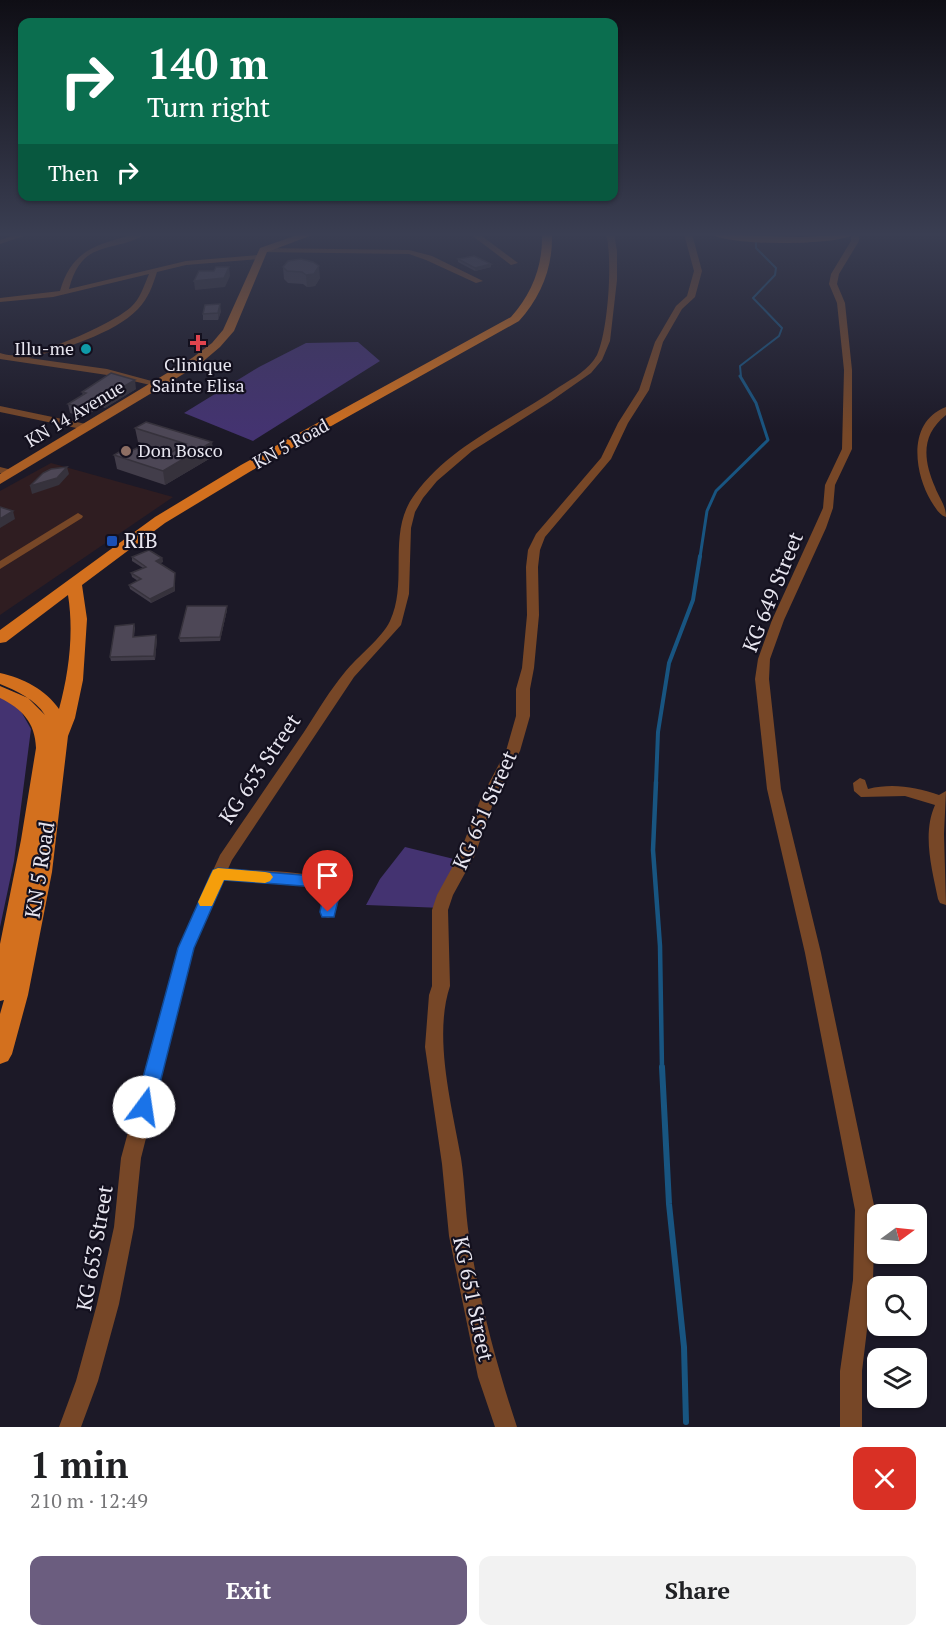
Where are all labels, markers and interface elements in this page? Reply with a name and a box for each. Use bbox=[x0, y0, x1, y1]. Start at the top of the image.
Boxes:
text: 140 m bbox=[147, 35, 268, 91]
icon: right bbox=[48, 42, 126, 120]
text: Turn right bbox=[147, 89, 270, 125]
icon: right bbox=[111, 156, 144, 189]
text: Then bbox=[48, 158, 99, 187]
marker: Clinique Sainte Elisa bbox=[189, 334, 207, 352]
place label: Illu-me bbox=[14, 336, 74, 360]
marker: Illu-me bbox=[79, 342, 93, 356]
place label: Clinique Sainte Elisa bbox=[151, 352, 245, 397]
street label: KN 14 Avenue bbox=[21, 374, 128, 452]
street label: KN 5 Road bbox=[248, 412, 333, 474]
place label: Don Bosco bbox=[138, 438, 223, 462]
marker: Don Bosco bbox=[119, 444, 133, 458]
place label: RIB bbox=[124, 526, 158, 554]
street label: KG 649 Street bbox=[735, 527, 809, 656]
marker: RIB bbox=[105, 534, 119, 548]
street label: KG 653 Street bbox=[212, 708, 306, 829]
street label: KG 651 Street bbox=[445, 746, 523, 873]
street label: KN 5 Road bbox=[18, 819, 60, 920]
pin bbox=[302, 850, 353, 912]
icon: arrive bbox=[311, 859, 344, 892]
position arrow bbox=[112, 1075, 176, 1139]
street label: KG 653 Street bbox=[69, 1183, 119, 1313]
north arrow bbox=[867, 1204, 927, 1264]
map controls bbox=[867, 1204, 927, 1408]
street label: KG 651 Street bbox=[447, 1234, 501, 1364]
button: search bbox=[867, 1276, 927, 1336]
button: layers bbox=[867, 1348, 927, 1408]
text: 1 min bbox=[30, 1441, 128, 1488]
button: close bbox=[853, 1447, 916, 1510]
text: 210 m · 12:49 bbox=[30, 1487, 148, 1514]
button: Exit bbox=[30, 1556, 467, 1625]
button: Share bbox=[479, 1556, 916, 1625]

